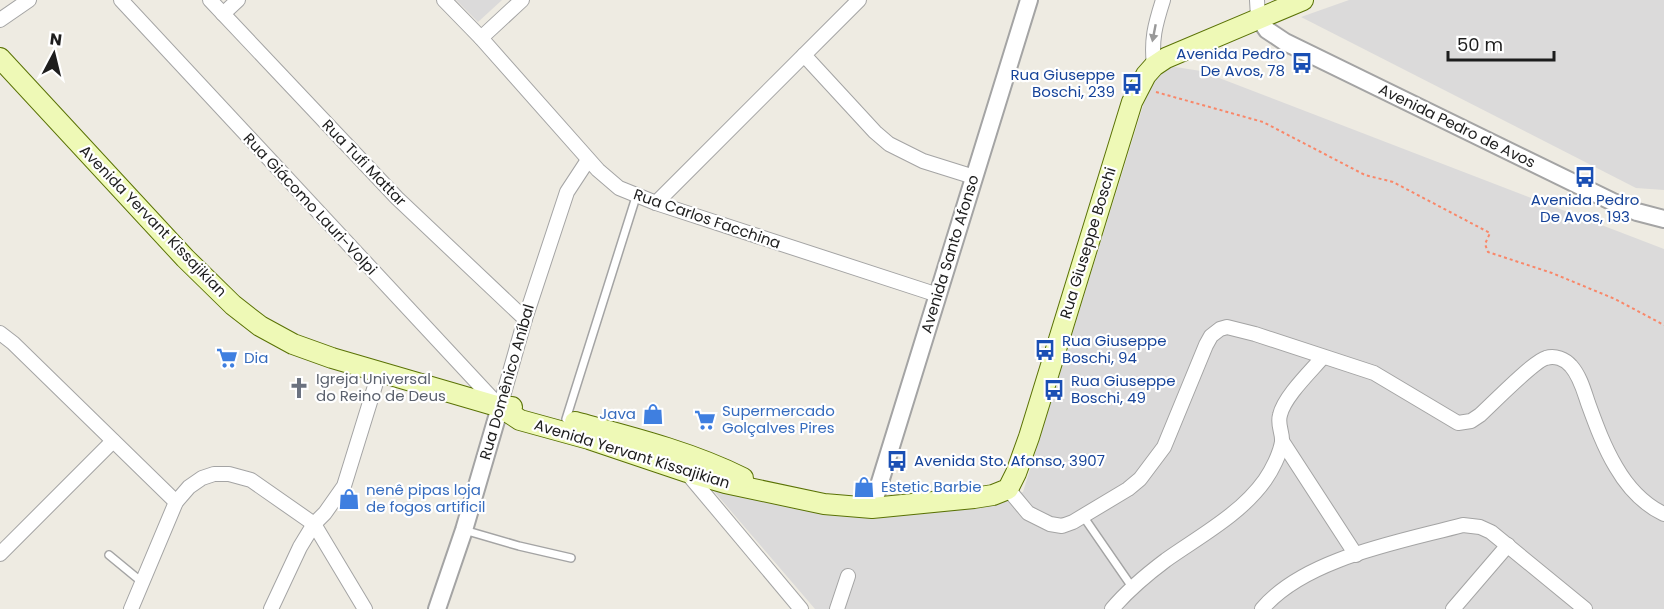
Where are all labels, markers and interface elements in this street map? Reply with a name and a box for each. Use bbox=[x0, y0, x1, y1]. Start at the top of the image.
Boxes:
one-way arrow bbox=[1149, 23, 1158, 42]
north arrow bbox=[24, 24, 84, 84]
scale bar bbox=[1448, 24, 1554, 62]
text: N bbox=[48, 27, 63, 52]
text: 50 m bbox=[1457, 32, 1503, 57]
place label: Avenida Pedro De Avos, 78 bbox=[1176, 43, 1285, 81]
bus stop icon: Avenida Pedro De Avos, 78 bbox=[1290, 51, 1314, 75]
place label: Rua Giuseppe Boschi, 239 bbox=[1010, 64, 1115, 102]
bus stop icon: Rua Giuseppe Boschi, 239 bbox=[1120, 72, 1144, 96]
street label: Avenida Pedro de Avos bbox=[1375, 78, 1539, 173]
street label: Rua Tufi Mattar bbox=[318, 115, 411, 211]
street label: Rua Giácomo Lauri-Volpi bbox=[239, 128, 382, 279]
street label: Avenida Yervant Kissajikian bbox=[75, 140, 232, 301]
street label: Rua Giuseppe Boschi bbox=[1054, 164, 1121, 321]
bus stop icon: Avenida Pedro De Avos, 193 bbox=[1573, 165, 1597, 189]
street label: Avenida Santo Afonso bbox=[915, 172, 984, 336]
street label: Rua Carlos Facchina bbox=[631, 183, 784, 254]
place label: Avenida Pedro De Avos, 193 bbox=[1531, 189, 1639, 227]
street label: Rua Domênico Aníbal bbox=[474, 301, 539, 462]
place label: Rua Giuseppe Boschi, 94 bbox=[1062, 330, 1167, 368]
bus stop icon: Rua Giuseppe Boschi, 94 bbox=[1033, 338, 1057, 362]
supermarket icon: Dia bbox=[215, 346, 239, 370]
place label: Dia bbox=[244, 347, 268, 368]
place label: Igreja Universal do Reino de Deus bbox=[316, 368, 446, 406]
place label: Rua Giuseppe Boschi, 49 bbox=[1071, 370, 1176, 408]
church icon: Igreja Universal do Reino de Deus bbox=[287, 376, 311, 400]
bus stop icon: Rua Giuseppe Boschi, 49 bbox=[1042, 378, 1066, 402]
place label: Supermercado Golçalves Pires bbox=[722, 400, 835, 438]
shop icon: Java bbox=[641, 402, 665, 426]
place label: Java bbox=[599, 403, 636, 424]
supermarket icon: Supermercado Golçalves Pires bbox=[693, 408, 717, 432]
street label: Avenida Yervant Kissajikian bbox=[532, 414, 733, 493]
bus stop icon: Avenida Sto. Afonso, 3907 bbox=[885, 449, 909, 473]
place label: Avenida Sto. Afonso, 3907 bbox=[914, 450, 1105, 471]
shop icon: Estetic Barbie bbox=[852, 475, 876, 499]
place label: Estetic Barbie bbox=[881, 476, 982, 497]
place label: nenê pipas loja de fogos artificil bbox=[366, 479, 486, 517]
shop icon: nenê pipas loja de fogos artificil bbox=[337, 487, 361, 511]

